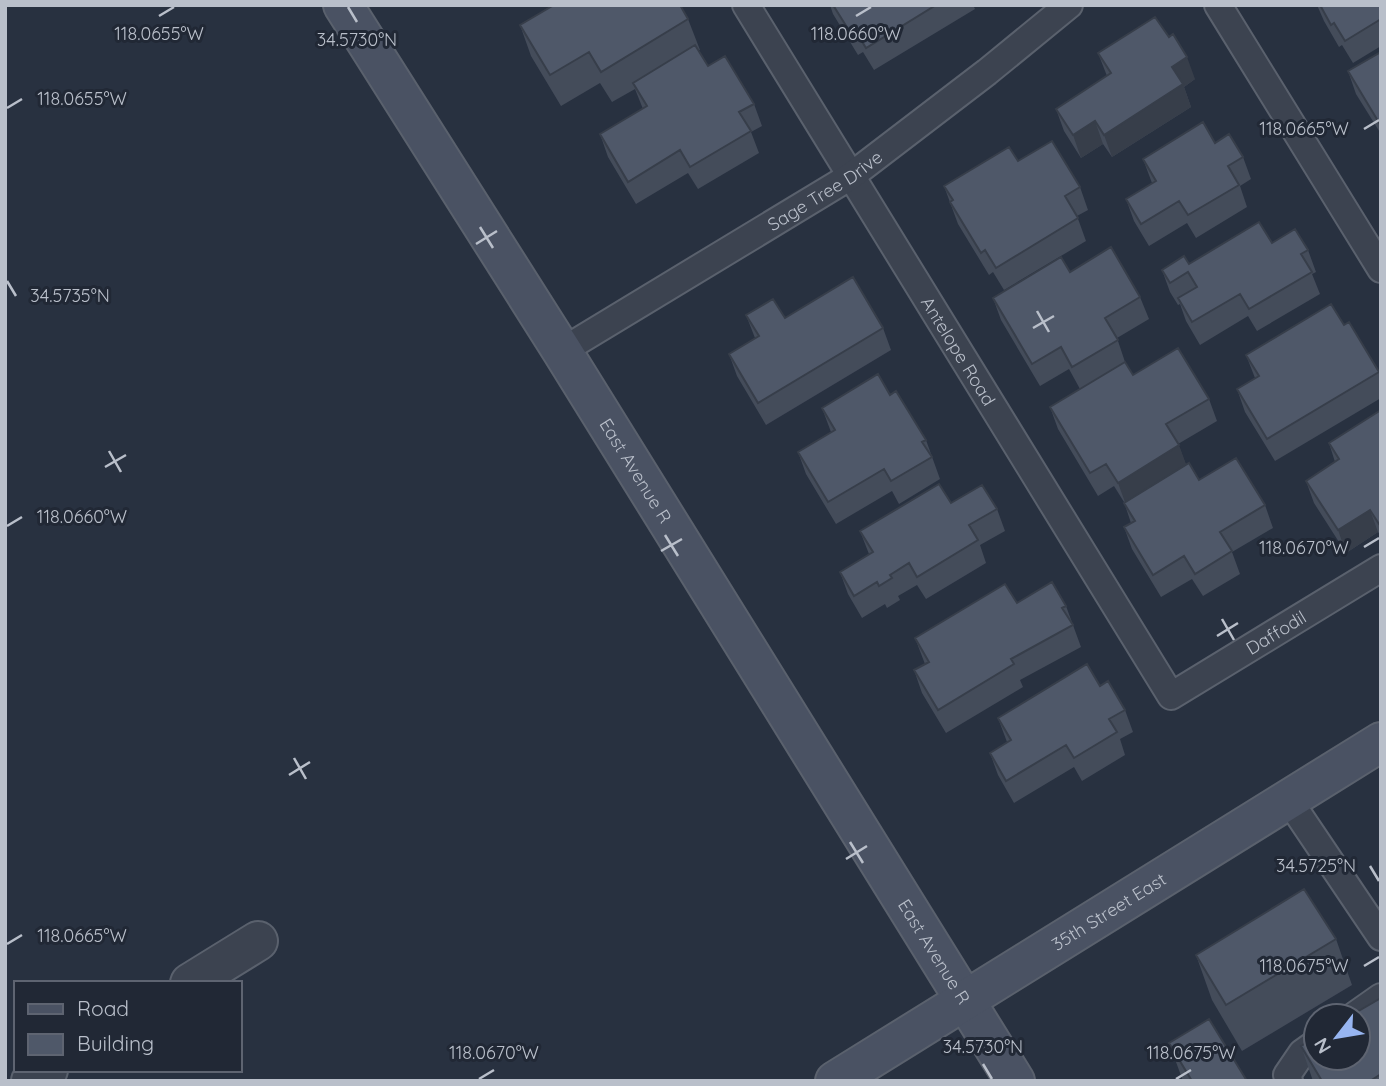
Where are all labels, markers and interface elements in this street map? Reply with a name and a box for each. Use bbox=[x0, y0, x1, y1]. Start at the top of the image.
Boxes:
text: 118.0655°W bbox=[114, 22, 204, 45]
text: 118.0660°W bbox=[811, 22, 901, 45]
text: 34.5730°N bbox=[317, 28, 397, 51]
text: 118.0655°W bbox=[37, 87, 127, 110]
text: 118.0665°W bbox=[1259, 117, 1349, 140]
street label: Sage Tree Drive bbox=[763, 145, 887, 235]
text: 34.5735°N bbox=[30, 284, 110, 307]
street label: Antelope Road bbox=[916, 292, 1001, 410]
street label: East Avenue R bbox=[595, 414, 677, 527]
text: 118.0660°W bbox=[37, 505, 127, 528]
text: 118.0670°W bbox=[1259, 536, 1349, 559]
street label: Daffodil bbox=[1241, 605, 1310, 659]
text: 34.5725°N bbox=[1276, 854, 1356, 877]
street label: 35th Street East bbox=[1047, 867, 1170, 955]
street label: East Avenue R bbox=[893, 895, 976, 1008]
text: 118.0665°W bbox=[37, 924, 127, 947]
text: 118.0675°W bbox=[1259, 954, 1349, 977]
legend bbox=[14, 981, 242, 1072]
text: Road bbox=[77, 995, 129, 1021]
north arrow bbox=[1302, 1002, 1372, 1072]
text: Building bbox=[77, 1030, 154, 1056]
text: N bbox=[1309, 1034, 1336, 1058]
text: 34.5730°N bbox=[943, 1035, 1023, 1058]
text: 118.0670°W bbox=[449, 1041, 539, 1064]
text: 118.0675°W bbox=[1146, 1041, 1236, 1064]

